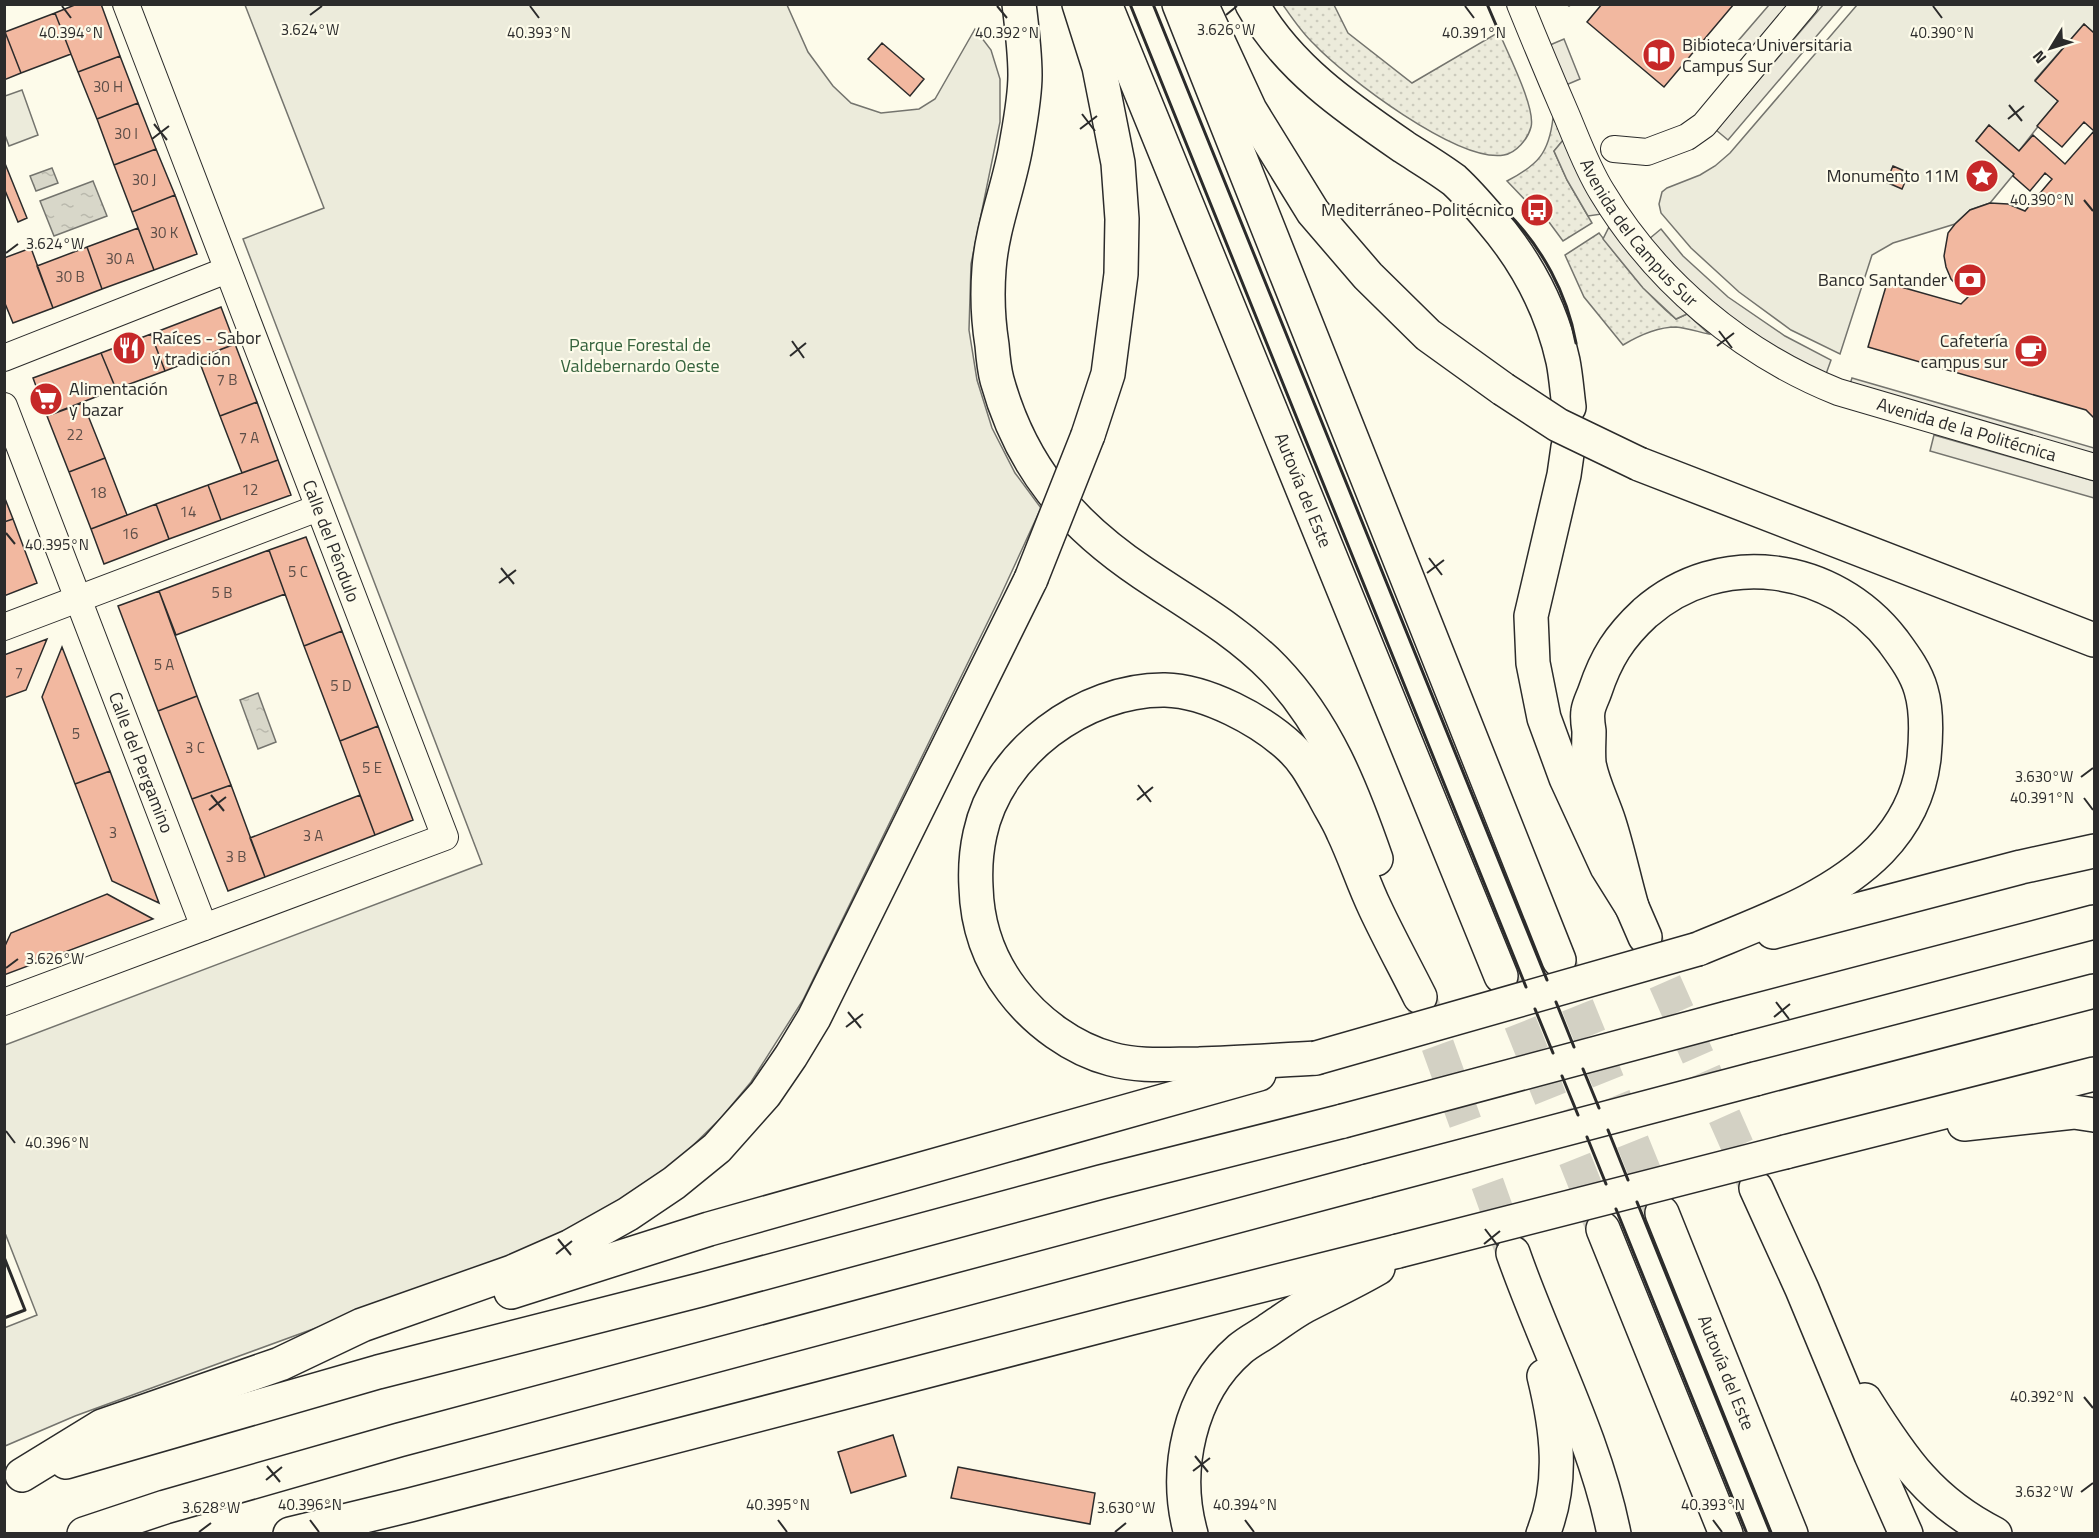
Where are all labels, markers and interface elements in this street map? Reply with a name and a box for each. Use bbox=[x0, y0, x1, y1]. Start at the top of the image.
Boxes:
text: 3.624°W bbox=[281, 18, 339, 41]
text: 3.626°W bbox=[1197, 18, 1255, 41]
north arrow bbox=[2021, 18, 2081, 78]
text: 40.394°N bbox=[39, 21, 103, 44]
text: 40.393°N bbox=[507, 21, 571, 44]
text: 40.392°N bbox=[975, 21, 1039, 44]
text: 40.391°N bbox=[1442, 21, 1506, 44]
text: 40.390°N bbox=[1910, 21, 1974, 44]
place label: Bibioteca Universitaria Campus Sur bbox=[1682, 31, 1852, 79]
library icon: Bibioteca Universitaria Campus Sur bbox=[1641, 37, 1677, 73]
text: N bbox=[2026, 45, 2052, 69]
house number: 30 H bbox=[93, 75, 123, 98]
house number: 30 I bbox=[114, 122, 138, 145]
street label: Avenida del Campus Sur bbox=[1573, 154, 1704, 313]
place icon: Monumento 11M bbox=[1964, 158, 2000, 194]
place label: Monumento 11M bbox=[1826, 162, 1959, 189]
house number: 30 J bbox=[132, 168, 156, 191]
text: 40.390°N bbox=[2010, 188, 2074, 211]
bus stop icon: Mediterráneo-Politécnico bbox=[1519, 192, 1555, 228]
place label: Mediterráneo-Politécnico bbox=[1321, 196, 1514, 223]
house number: 30 K bbox=[150, 221, 179, 244]
text: 3.624°W bbox=[26, 232, 84, 255]
house number: 30 A bbox=[105, 247, 135, 270]
bank icon: Banco Santander bbox=[1952, 262, 1988, 298]
house number: 30 B bbox=[55, 265, 85, 288]
place label: Banco Santander bbox=[1818, 266, 1947, 293]
place label: Raíces - Sabor y tradición bbox=[152, 324, 261, 372]
place label: Cafetería campus sur bbox=[1921, 327, 2008, 375]
restaurant icon: Raíces - Sabor y tradición bbox=[111, 330, 147, 366]
park label: Parque Forestal de Valdebernardo Oeste bbox=[561, 331, 719, 379]
cafe icon: Cafetería campus sur bbox=[2013, 333, 2049, 369]
house number: 7 B bbox=[217, 368, 237, 391]
place label: Alimentación y bazar bbox=[69, 375, 168, 423]
supermarket icon: Alimentación y bazar bbox=[28, 381, 64, 417]
street label: Avenida de la Politécnica bbox=[1874, 390, 2060, 468]
house number: 22 bbox=[67, 423, 83, 446]
house number: 7 A bbox=[239, 426, 259, 449]
street label: Autovía del Este bbox=[1268, 428, 1339, 552]
street label: Calle del Péndulo bbox=[296, 476, 367, 606]
house number: 12 bbox=[242, 478, 258, 501]
house number: 18 bbox=[90, 481, 106, 504]
house number: 14 bbox=[180, 500, 196, 523]
house number: 16 bbox=[122, 522, 138, 545]
text: 40.395°N bbox=[25, 533, 89, 556]
house number: 5 C bbox=[288, 560, 308, 583]
house number: 5 B bbox=[212, 581, 232, 604]
house number: 5 A bbox=[154, 653, 174, 676]
house number: 7 bbox=[15, 661, 23, 684]
house number: 5 D bbox=[330, 674, 352, 697]
street label: Calle del Pergamino bbox=[102, 688, 181, 837]
house number: 5 bbox=[72, 722, 80, 745]
house number: 3 C bbox=[185, 736, 205, 759]
house number: 5 E bbox=[362, 756, 382, 779]
text: 3.630°W bbox=[2015, 765, 2073, 788]
text: 40.391°N bbox=[2010, 786, 2074, 809]
house number: 3 bbox=[109, 821, 117, 844]
house number: 3 A bbox=[303, 824, 323, 847]
house number: 3 B bbox=[226, 845, 246, 868]
text: 3.626°W bbox=[26, 947, 84, 970]
text: 40.396°N bbox=[25, 1131, 89, 1154]
street label: Autovía del Este bbox=[1691, 1311, 1762, 1434]
text: 40.392°N bbox=[2010, 1385, 2074, 1408]
text: 3.632°W bbox=[2015, 1480, 2073, 1503]
text: 40.396°N bbox=[278, 1493, 342, 1516]
text: 40.395°N bbox=[746, 1493, 810, 1516]
text: 40.394°N bbox=[1213, 1493, 1277, 1516]
text: 40.393°N bbox=[1681, 1493, 1745, 1516]
text: 3.628°W bbox=[182, 1496, 240, 1519]
text: 3.630°W bbox=[1097, 1496, 1155, 1519]

